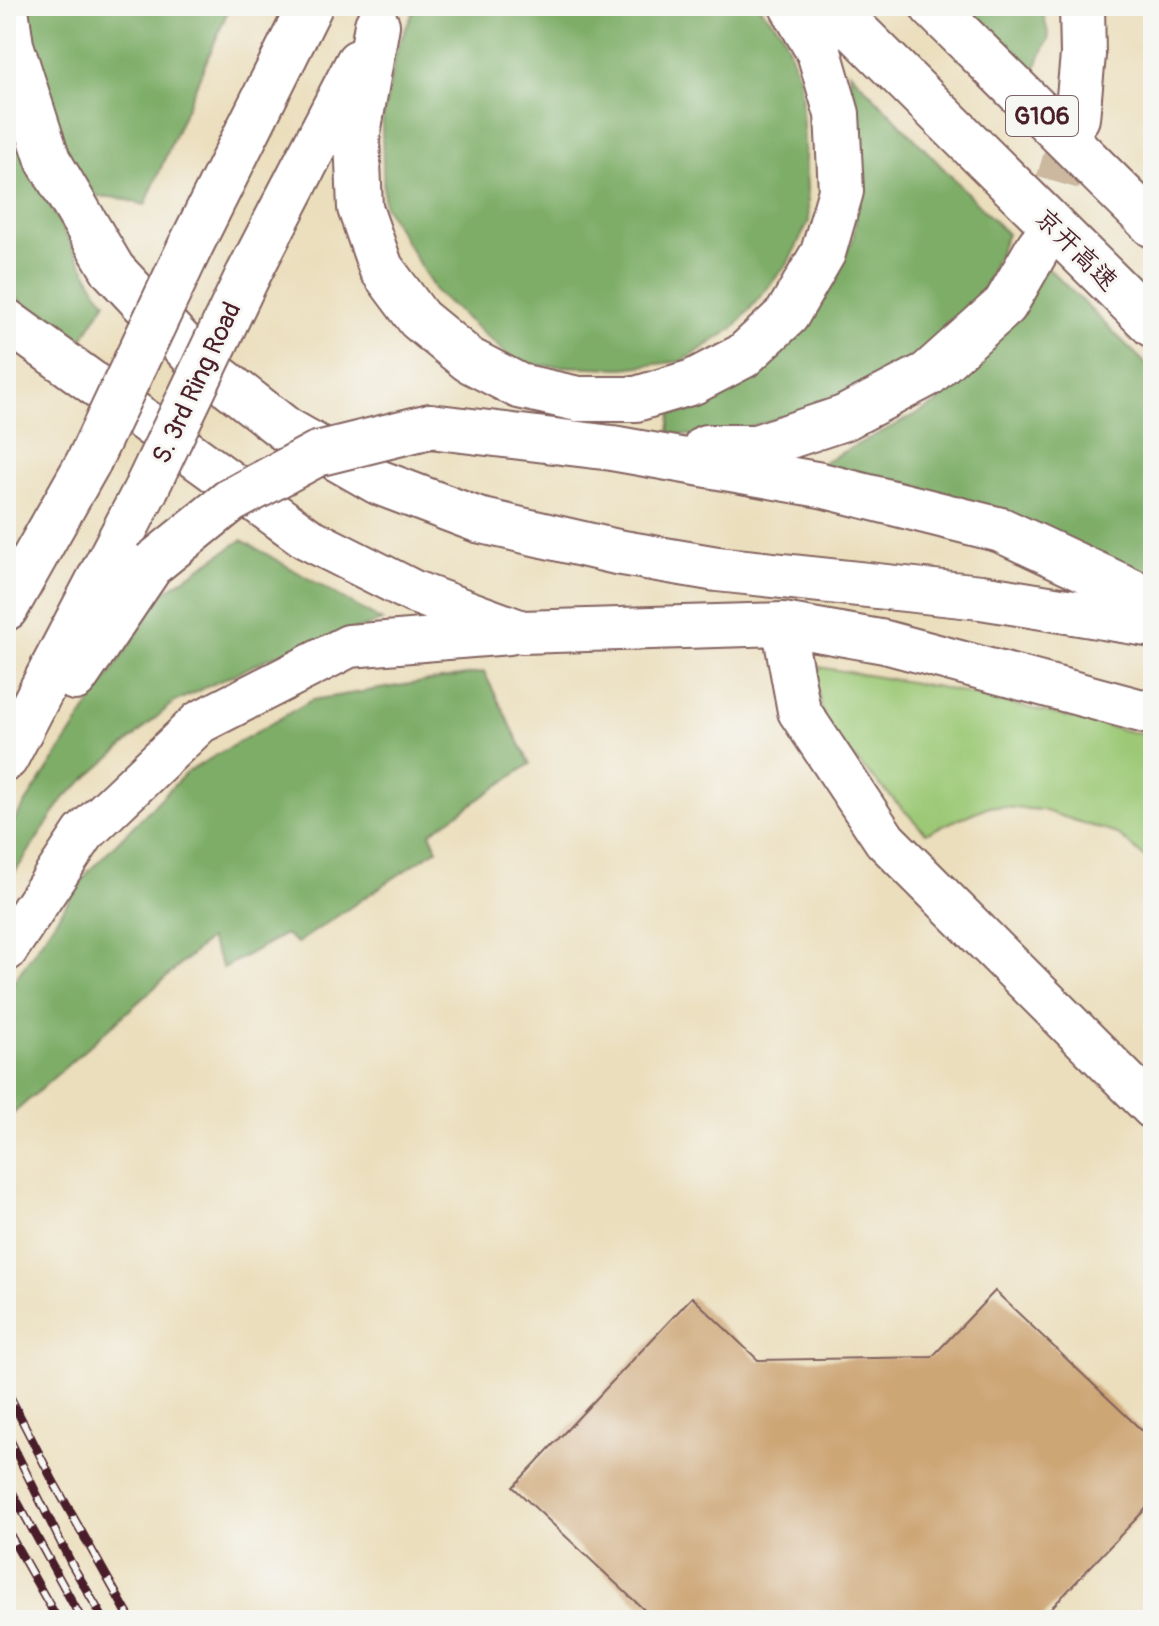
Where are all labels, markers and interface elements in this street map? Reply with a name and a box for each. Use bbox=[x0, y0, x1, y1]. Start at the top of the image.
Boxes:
road number: G106 bbox=[1006, 96, 1078, 136]
street label: 京开高速 bbox=[1028, 202, 1124, 298]
street label: S. 3rd Ring Road bbox=[146, 297, 248, 469]

